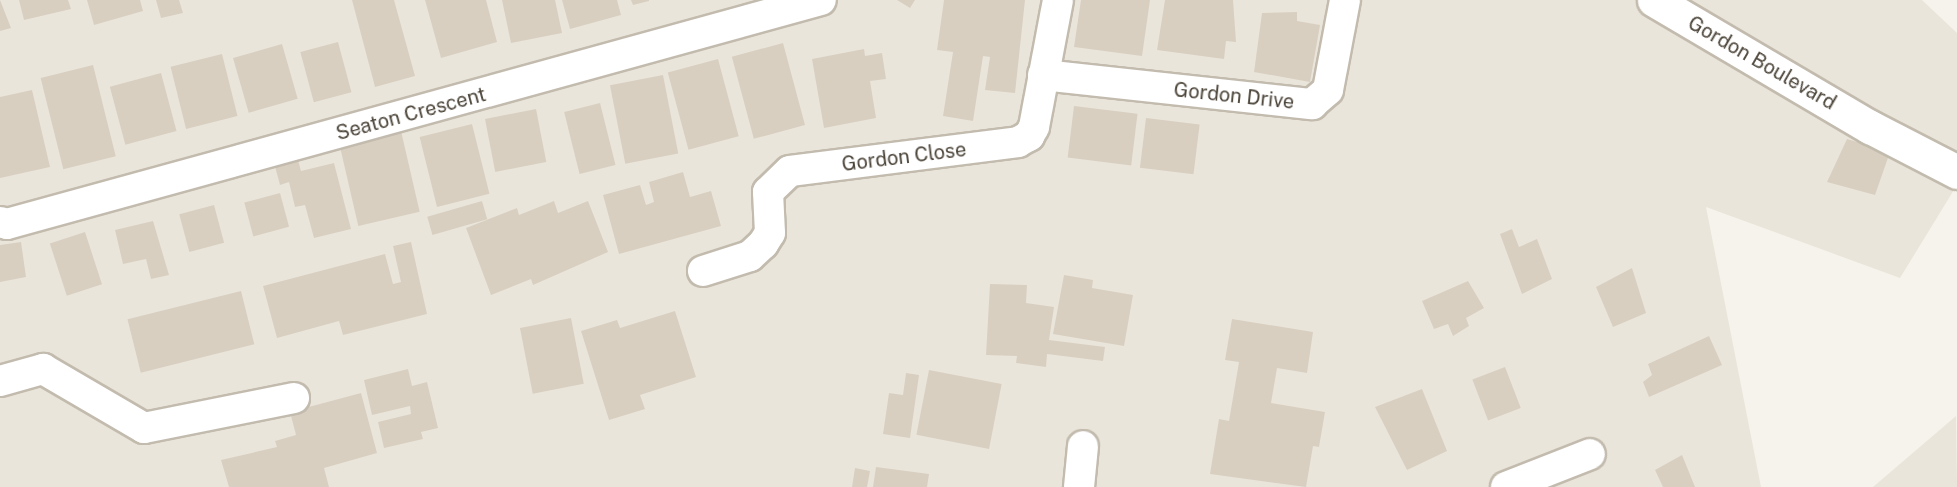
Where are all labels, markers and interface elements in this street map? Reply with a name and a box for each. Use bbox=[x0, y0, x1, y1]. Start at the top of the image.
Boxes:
street label: Gordon Boulevard bbox=[1684, 11, 1840, 115]
street label: Gordon Drive bbox=[1173, 78, 1295, 114]
street label: Seaton Crescent bbox=[333, 82, 489, 146]
street label: Gordon Close bbox=[840, 137, 968, 177]

